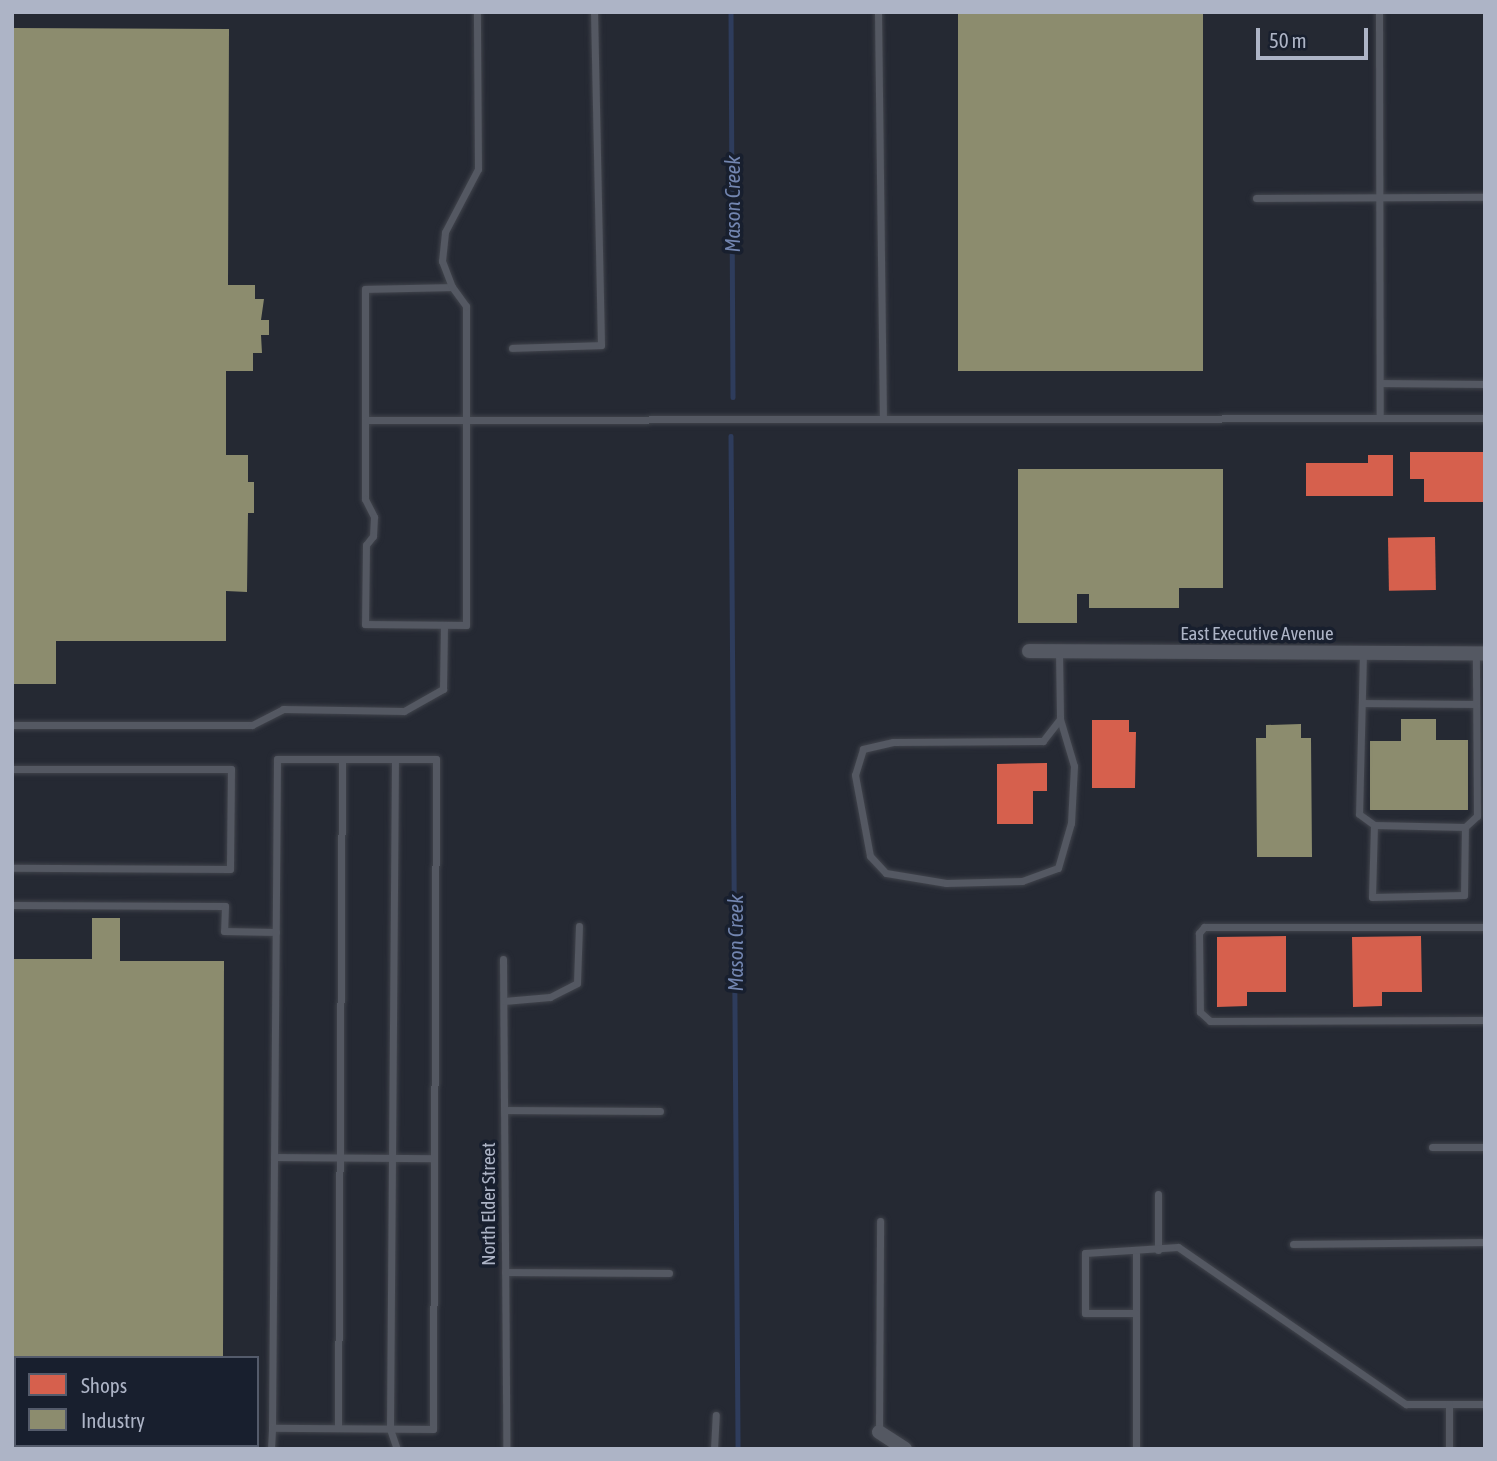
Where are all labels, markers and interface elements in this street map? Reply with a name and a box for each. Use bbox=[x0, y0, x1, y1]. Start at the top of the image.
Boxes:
scale bar bbox=[1259, 14, 1371, 58]
text: 50 m bbox=[1269, 28, 1307, 52]
water label: Mason Creek bbox=[719, 155, 745, 253]
street label: East Executive Avenue bbox=[1180, 623, 1334, 645]
water label: Mason Creek bbox=[722, 894, 748, 992]
street label: North Elder Street bbox=[478, 1142, 500, 1266]
legend bbox=[14, 1356, 259, 1447]
text: Shops bbox=[81, 1373, 127, 1397]
text: Industry bbox=[81, 1408, 145, 1432]

